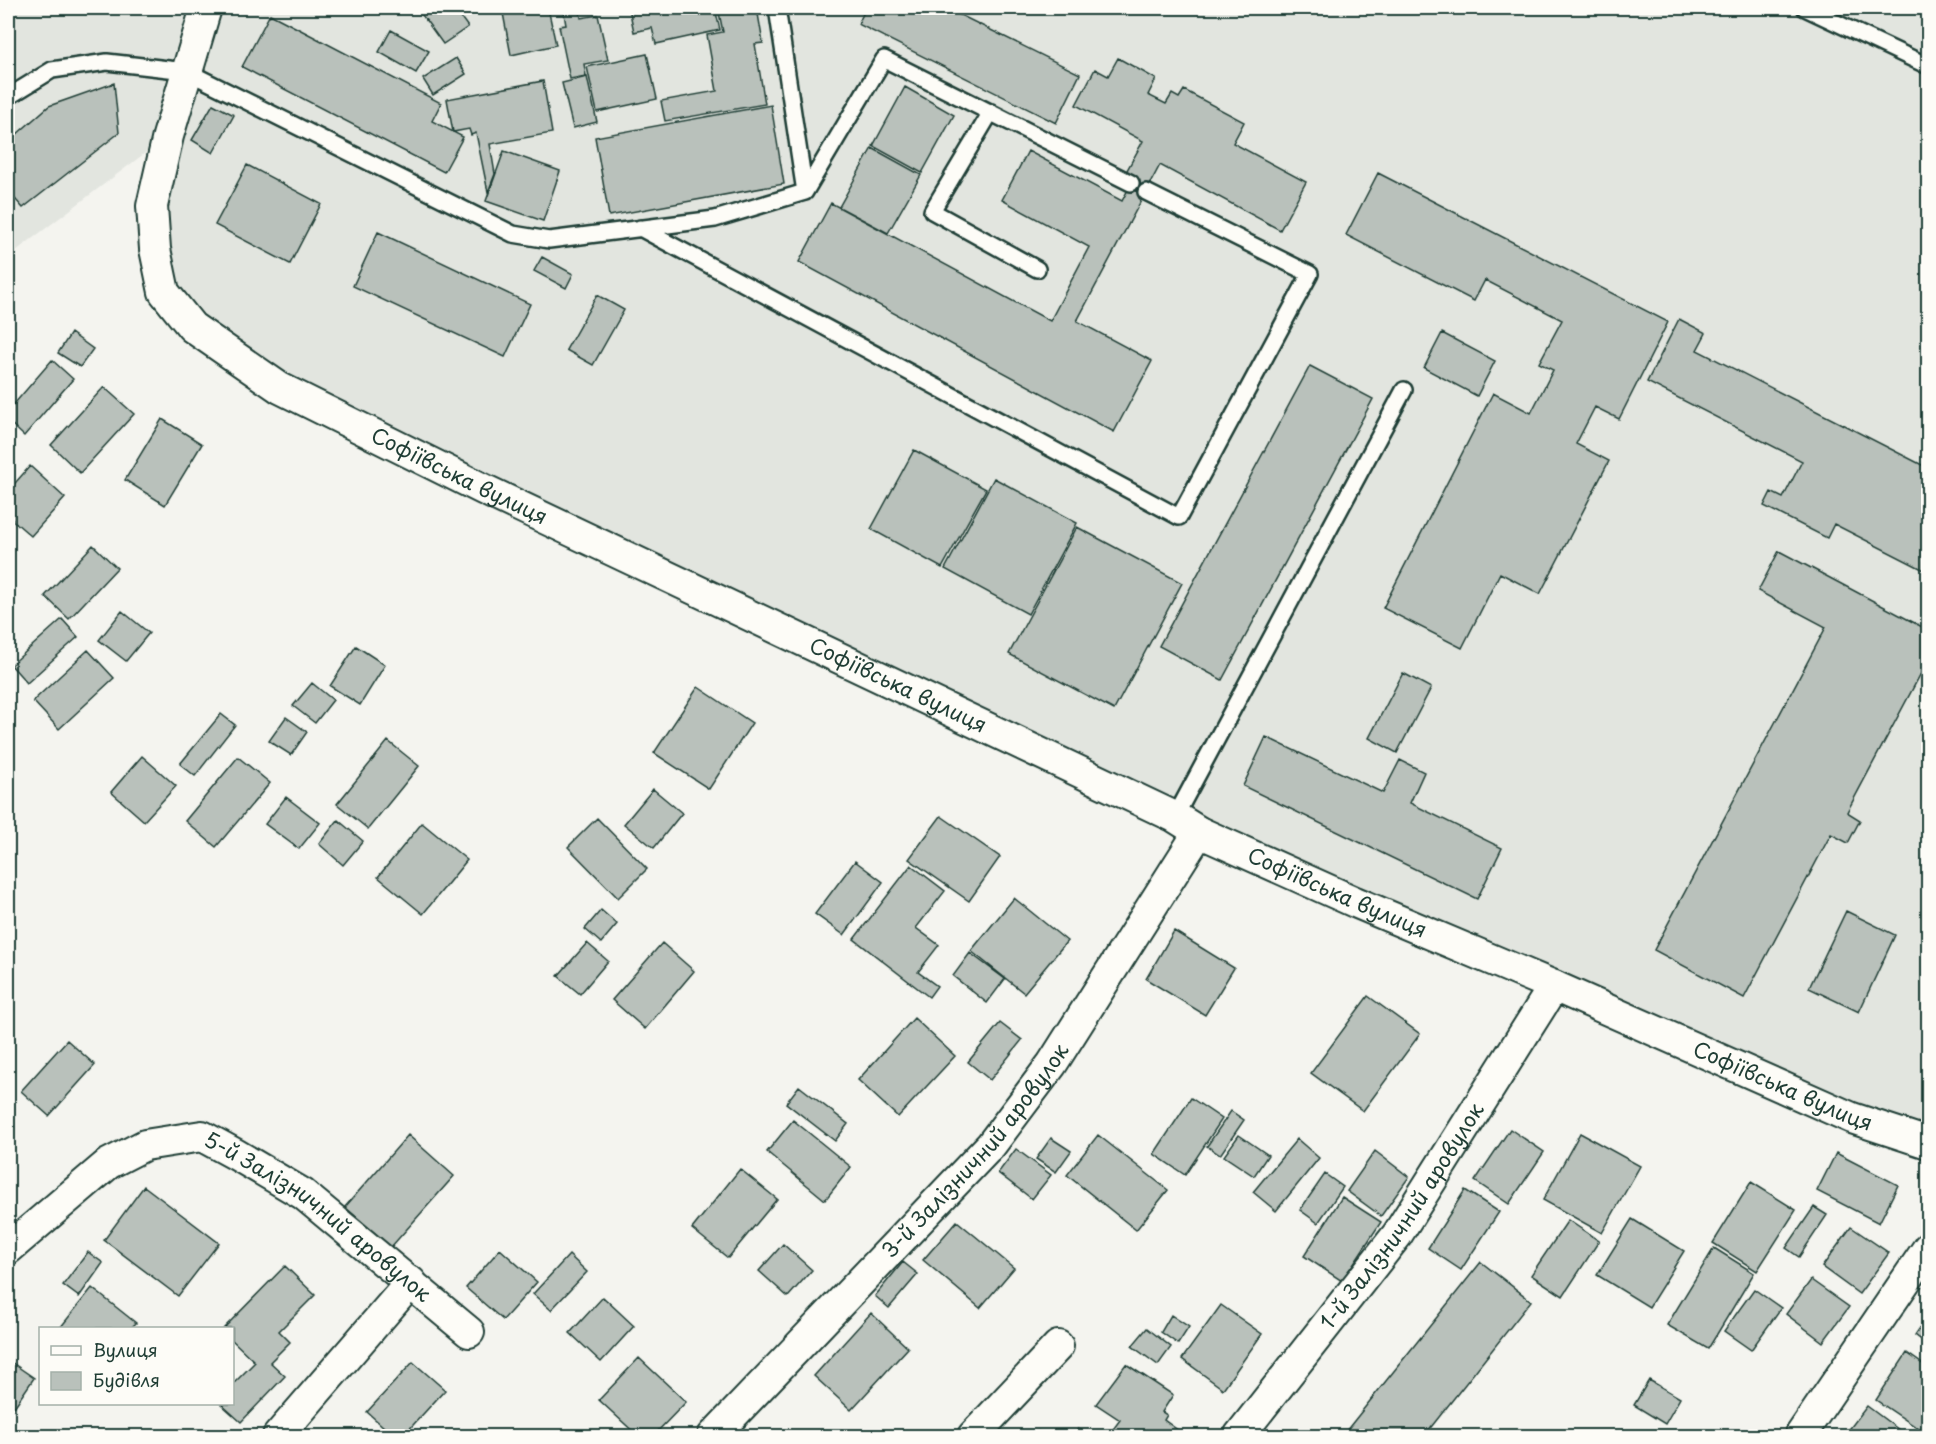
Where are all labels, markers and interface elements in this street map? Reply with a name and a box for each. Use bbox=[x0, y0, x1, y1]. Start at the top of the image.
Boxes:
street label: Софіївська вулиця bbox=[366, 418, 554, 531]
street label: Софіївська вулиця bbox=[804, 628, 993, 740]
street label: Софіївська вулиця bbox=[1243, 838, 1432, 945]
street label: Софіївська вулиця bbox=[1689, 1032, 1877, 1138]
street label: 3-й Залізничний аровулок bbox=[873, 1036, 1076, 1264]
street label: 1-й Залізничний аровулок bbox=[1311, 1095, 1491, 1335]
street label: 5-й Залізничний аровулок bbox=[199, 1122, 440, 1309]
legend bbox=[39, 1327, 234, 1405]
text: Вулиця bbox=[93, 1336, 158, 1363]
text: Будівля bbox=[93, 1366, 160, 1393]

